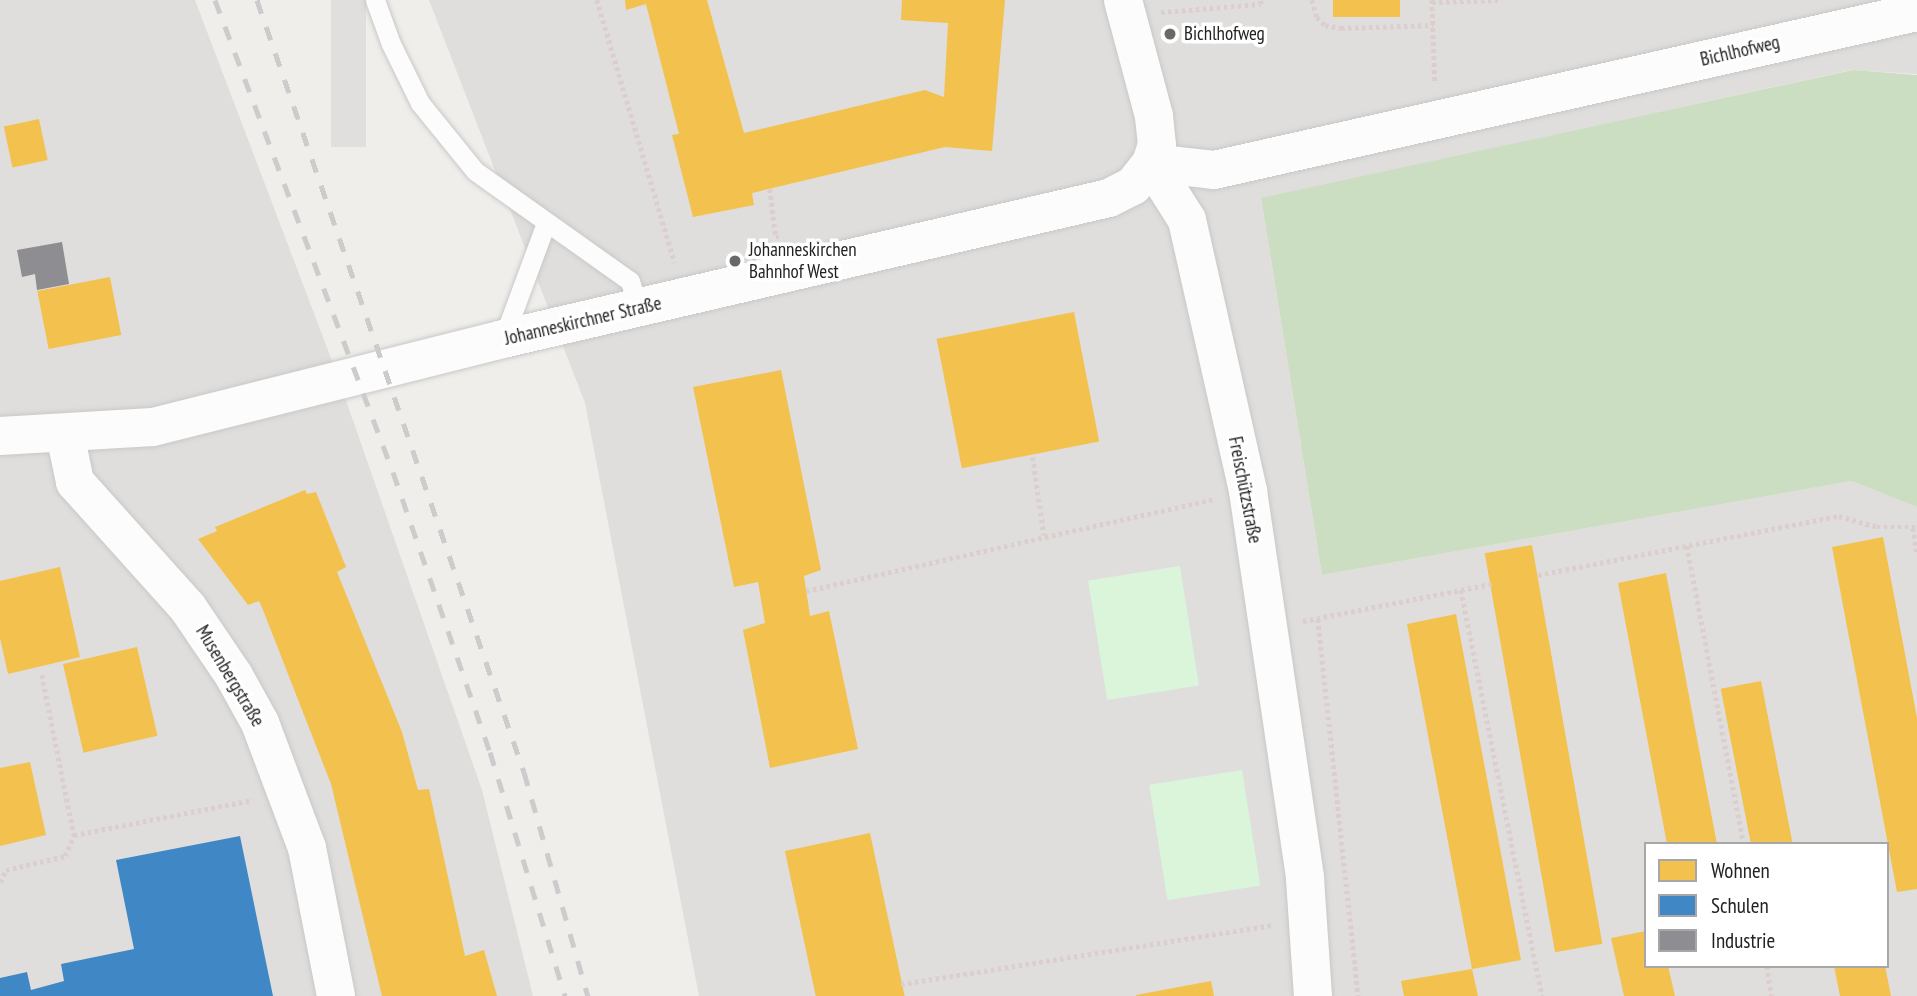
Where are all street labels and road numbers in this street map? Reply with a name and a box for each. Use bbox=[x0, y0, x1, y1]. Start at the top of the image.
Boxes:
street label: Bichlhofweg bbox=[1698, 31, 1782, 71]
street label: Johanneskirchner Straße bbox=[502, 292, 664, 350]
street label: Freischützstraße bbox=[1223, 435, 1267, 545]
street label: Musenbergstraße bbox=[191, 621, 269, 731]

